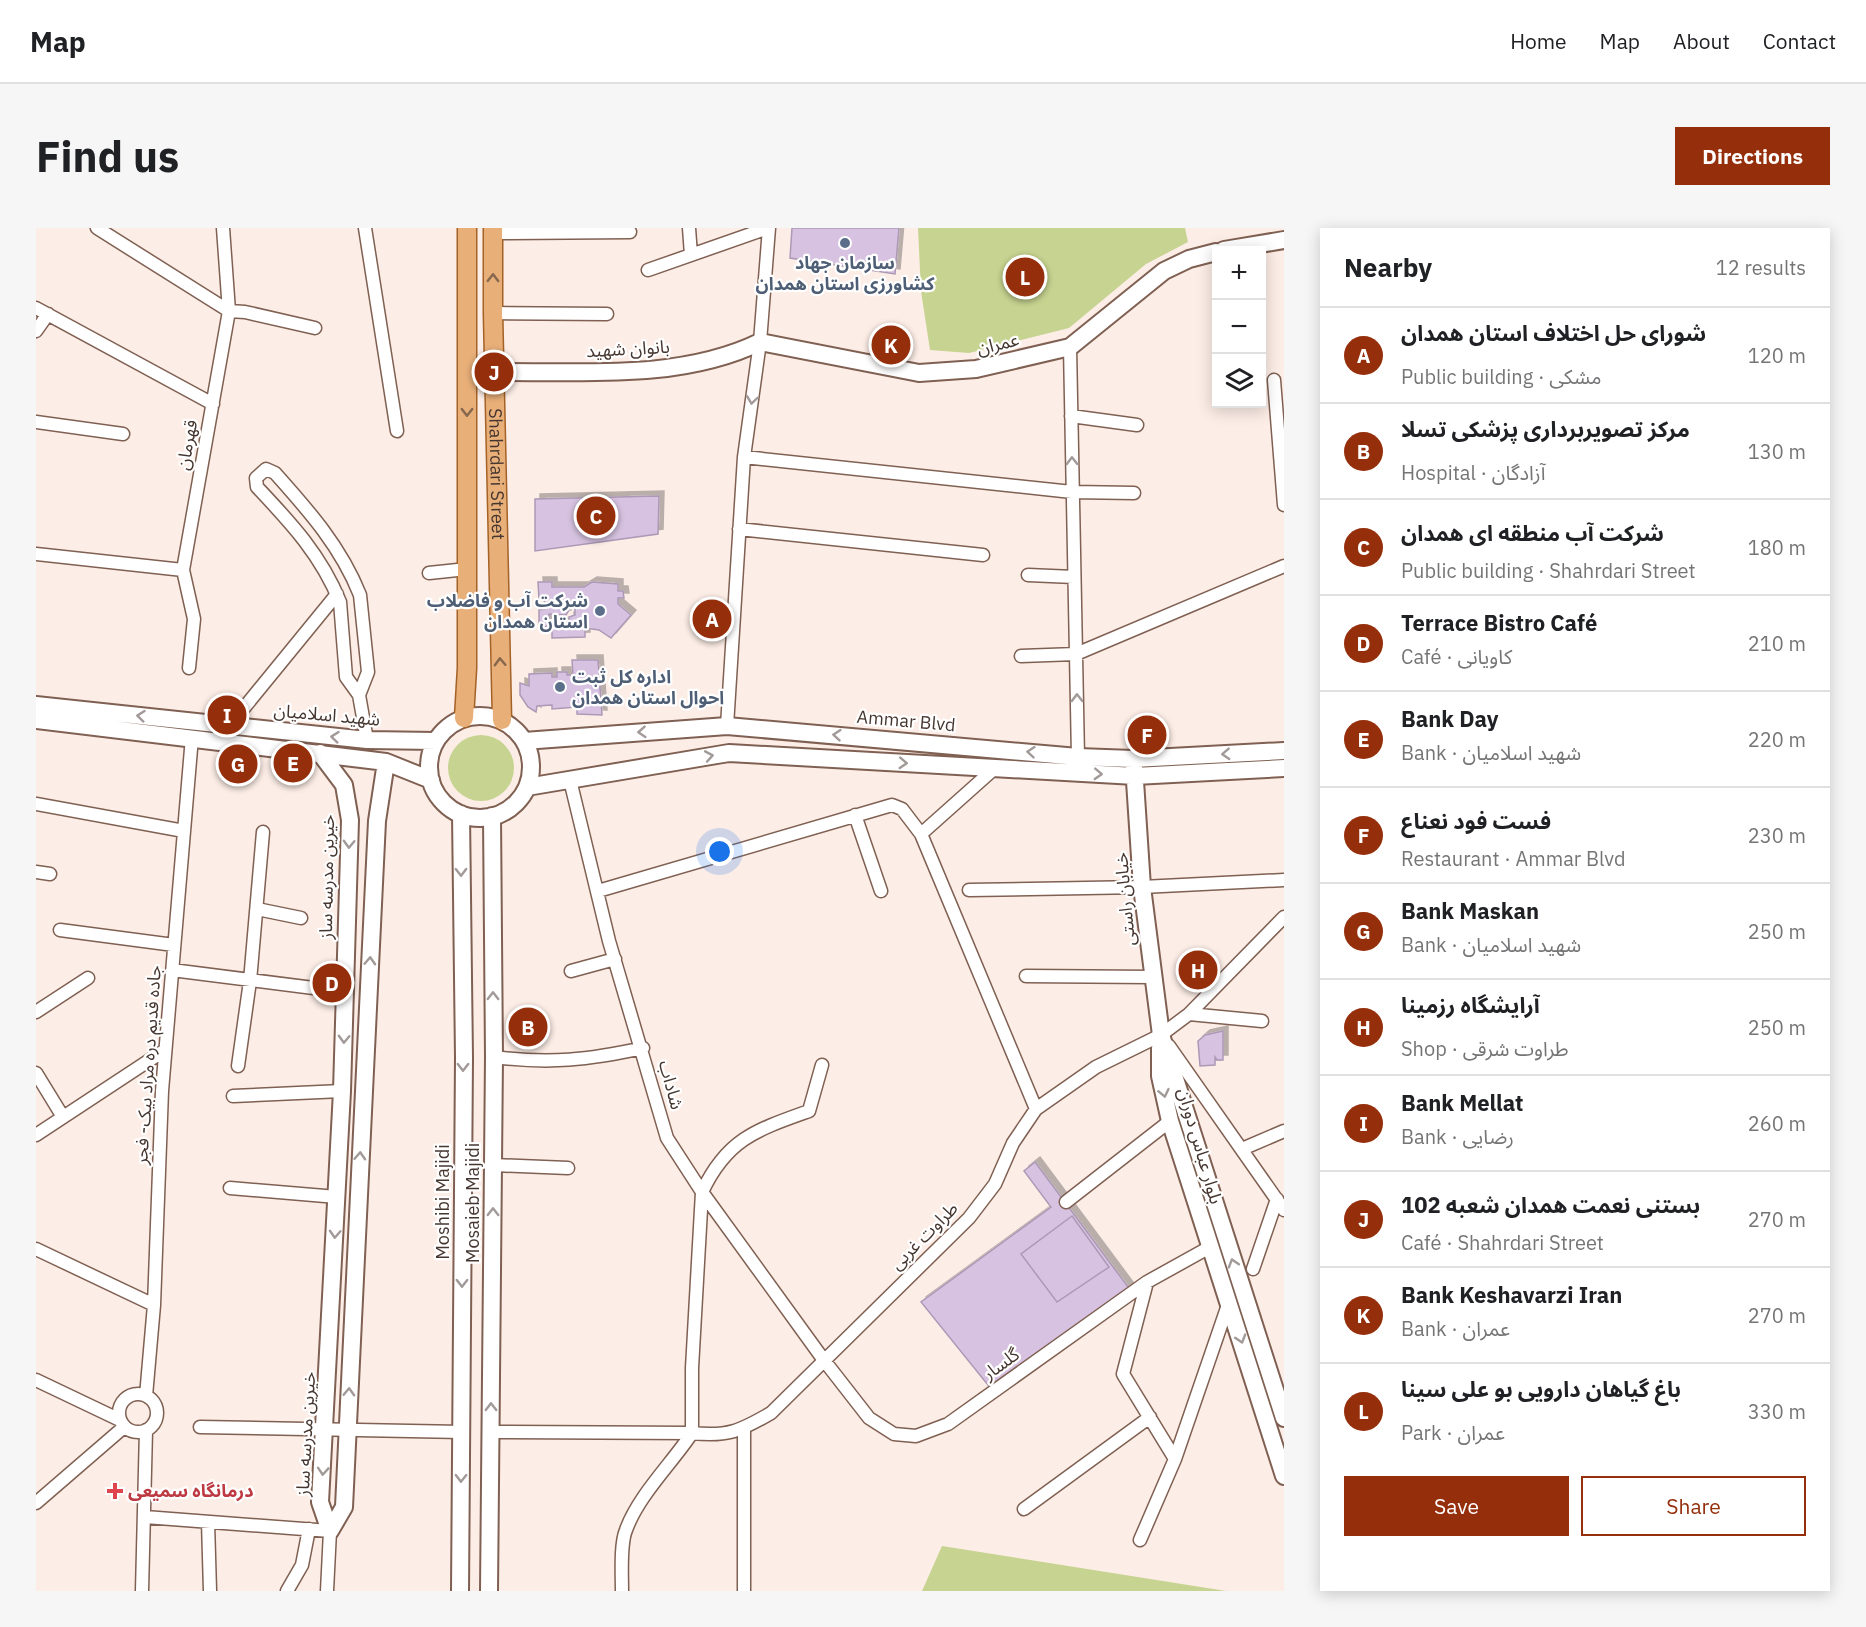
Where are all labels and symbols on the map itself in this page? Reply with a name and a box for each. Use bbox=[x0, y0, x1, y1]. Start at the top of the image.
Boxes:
marker: سازمان جهاد کشاورزی استان همدان bbox=[838, 236, 852, 250]
place label: سازمان جهاد کشاورزی استان همدان bbox=[756, 251, 935, 295]
pin: L bbox=[1006, 254, 1044, 300]
one-way arrow bbox=[487, 274, 499, 283]
pin: K bbox=[872, 322, 910, 368]
street label: عمران bbox=[974, 327, 1021, 360]
street label: بانوان شهید bbox=[586, 335, 670, 362]
pin: J bbox=[474, 350, 514, 394]
one-way arrow bbox=[746, 396, 758, 405]
one-way arrow bbox=[461, 408, 473, 417]
street label: Shahrdari Street bbox=[484, 408, 510, 540]
street label: قهرمان bbox=[171, 418, 202, 472]
one-way arrow bbox=[1065, 457, 1078, 466]
pin: C bbox=[576, 494, 616, 538]
place label: شرکت آب و فاضلاب استان همدان bbox=[427, 589, 588, 633]
pin: A bbox=[692, 596, 732, 642]
marker: شرکت آب و فاضلاب استان همدان bbox=[593, 604, 607, 618]
one-way arrow bbox=[494, 657, 506, 666]
place label: اداره کل ثبت احوال استان همدان bbox=[572, 665, 724, 709]
marker: اداره کل ثبت احوال استان همدان bbox=[553, 680, 567, 694]
pin: I bbox=[208, 692, 246, 738]
one-way arrow bbox=[1070, 694, 1083, 703]
street label: شهید اسلامیان bbox=[273, 698, 381, 731]
street label: Ammar Blvd bbox=[856, 705, 956, 736]
one-way arrow bbox=[137, 710, 146, 723]
pin: F bbox=[1128, 712, 1166, 758]
one-way arrow bbox=[638, 725, 647, 738]
one-way arrow bbox=[832, 729, 841, 742]
one-way arrow bbox=[331, 731, 340, 744]
pin: E bbox=[274, 740, 312, 786]
pin: G bbox=[218, 742, 258, 786]
one-way arrow bbox=[1026, 746, 1036, 759]
one-way arrow bbox=[1221, 747, 1230, 760]
one-way arrow bbox=[704, 751, 714, 763]
one-way arrow bbox=[899, 756, 908, 769]
one-way arrow bbox=[1094, 768, 1103, 781]
street label: خیرین مدرسه ساز bbox=[314, 814, 339, 941]
your location bbox=[705, 837, 734, 866]
one-way arrow bbox=[343, 840, 355, 849]
street label: خیابان راستی bbox=[1109, 851, 1140, 947]
one-way arrow bbox=[455, 868, 468, 877]
pin: H bbox=[1178, 948, 1218, 992]
one-way arrow bbox=[364, 956, 377, 965]
pin: D bbox=[312, 960, 352, 1005]
street label: جاده قدیم دره مراد بیک- فجر bbox=[129, 965, 168, 1167]
one-way arrow bbox=[487, 991, 499, 1000]
pin: B bbox=[508, 1004, 548, 1050]
one-way arrow bbox=[337, 1035, 350, 1044]
street label: شاداب bbox=[654, 1058, 689, 1112]
one-way arrow bbox=[457, 1063, 470, 1072]
street label: بلوار عباس دوران bbox=[1173, 1085, 1228, 1207]
one-way arrow bbox=[1157, 1088, 1170, 1098]
street label: Mosaieb Majidi bbox=[461, 1143, 484, 1263]
street label: Moshibi Majidi bbox=[431, 1144, 454, 1260]
one-way arrow bbox=[354, 1151, 367, 1160]
street label: طراوت غربی bbox=[885, 1197, 963, 1275]
one-way arrow bbox=[486, 1207, 499, 1216]
one-way arrow bbox=[329, 1230, 342, 1239]
one-way arrow bbox=[1228, 1258, 1241, 1269]
one-way arrow bbox=[456, 1279, 468, 1288]
one-way arrow bbox=[1234, 1333, 1246, 1344]
street label: گلسار bbox=[977, 1342, 1024, 1385]
street label: خیرین مدرسه ساز bbox=[291, 1371, 320, 1498]
one-way arrow bbox=[343, 1388, 355, 1397]
one-way arrow bbox=[485, 1402, 497, 1411]
one-way arrow bbox=[316, 1466, 329, 1475]
one-way arrow bbox=[455, 1474, 467, 1483]
place label: درمانگاه سمیعی bbox=[128, 1479, 253, 1502]
marker: درمانگاه سمیعی bbox=[106, 1482, 124, 1500]

